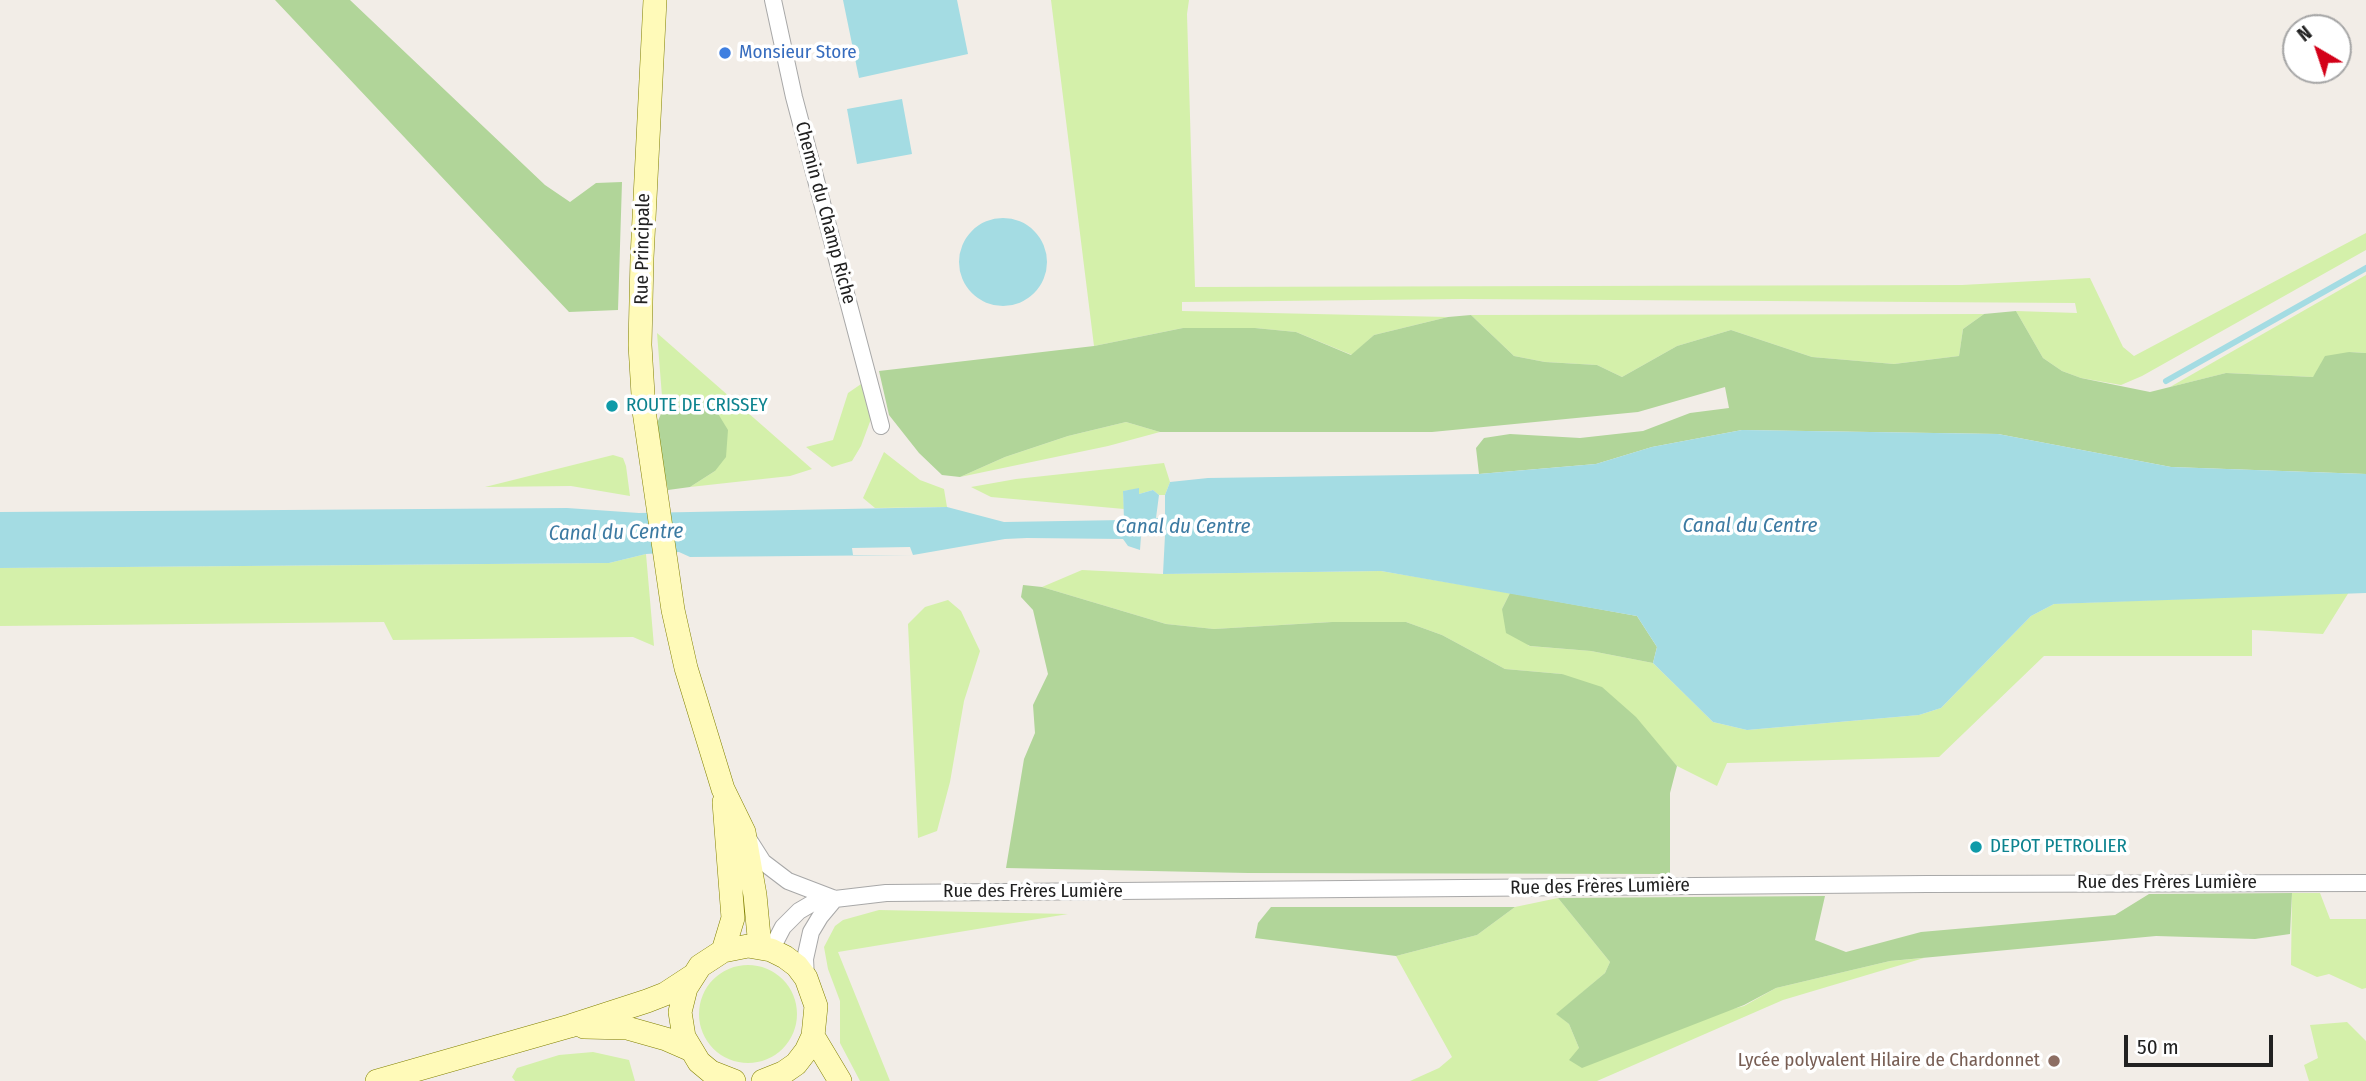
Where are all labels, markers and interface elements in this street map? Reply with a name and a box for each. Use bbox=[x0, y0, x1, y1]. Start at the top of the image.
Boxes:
north arrow bbox=[2282, 14, 2352, 84]
text: N bbox=[2293, 21, 2316, 46]
place label: Monsieur Store bbox=[739, 42, 857, 64]
marker: Monsieur Store bbox=[717, 45, 733, 61]
street label: Chemin du Champ Riche bbox=[790, 119, 860, 307]
street label: Rue Principale bbox=[631, 193, 655, 305]
place label: ROUTE DE CRISSEY bbox=[626, 395, 768, 417]
marker: ROUTE DE CRISSEY bbox=[604, 398, 620, 414]
water label: Canal du Centre bbox=[1683, 513, 1817, 539]
water label: Canal du Centre bbox=[1116, 514, 1250, 540]
water label: Canal du Centre bbox=[548, 519, 684, 547]
place label: DEPOT PETROLIER bbox=[1990, 836, 2127, 858]
marker: DEPOT PETROLIER bbox=[1968, 839, 1984, 855]
street label: Rue des Frères Lumière bbox=[2077, 872, 2257, 894]
street label: Rue des Frères Lumière bbox=[1510, 874, 1690, 900]
street label: Rue des Frères Lumière bbox=[943, 881, 1123, 903]
scale bar bbox=[2128, 1021, 2277, 1066]
text: 50 m bbox=[2137, 1034, 2179, 1060]
place label: Lycée polyvalent Hilaire de Chardonnet bbox=[1738, 1050, 2040, 1072]
marker: Lycée polyvalent Hilaire de Chardonnet bbox=[2046, 1053, 2062, 1069]

